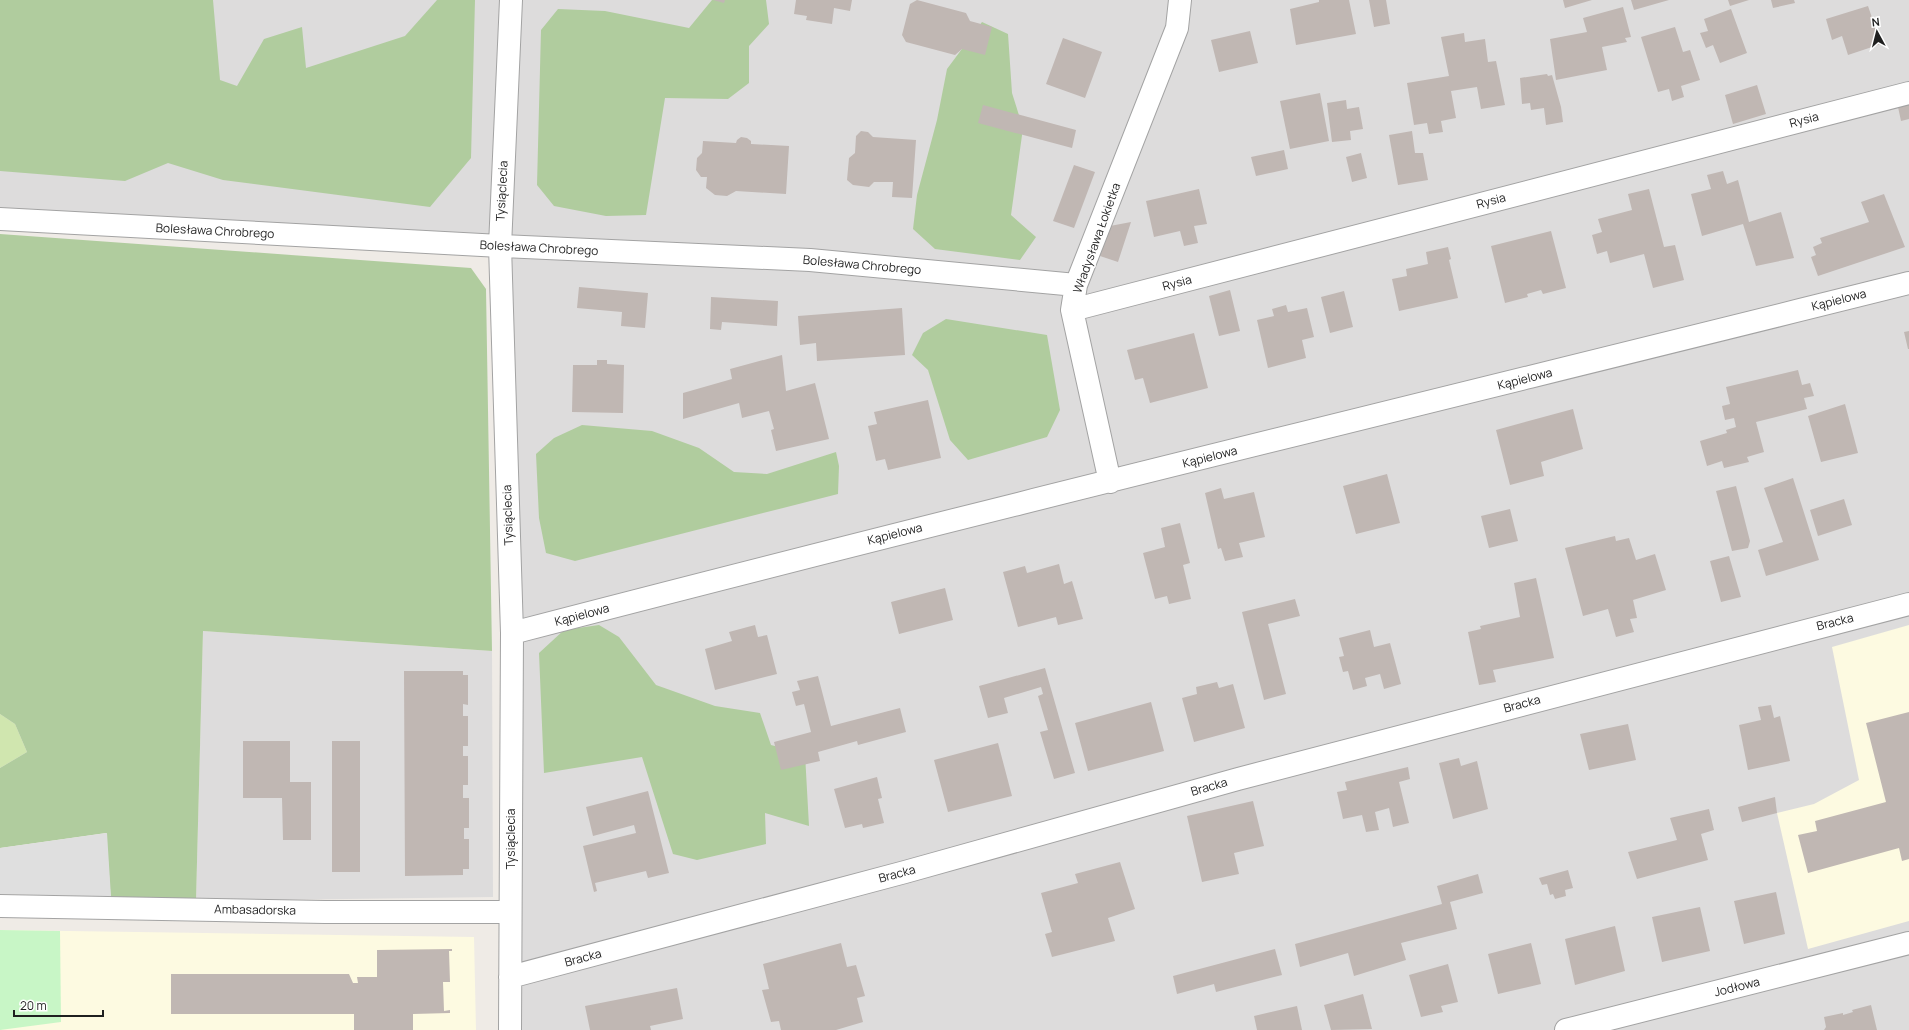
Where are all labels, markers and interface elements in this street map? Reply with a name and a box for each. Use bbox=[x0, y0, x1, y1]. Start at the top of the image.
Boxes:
north arrow bbox=[1857, 12, 1897, 52]
text: N bbox=[1871, 14, 1881, 30]
street label: Rysia bbox=[1787, 107, 1820, 132]
street label: Tysiąclecia bbox=[491, 160, 512, 222]
street label: Władysława Łokietka bbox=[1069, 180, 1124, 295]
street label: Rysia bbox=[1474, 188, 1507, 213]
street label: Bolesława Chrobrego bbox=[155, 219, 275, 242]
street label: Bolesława Chrobrego bbox=[479, 236, 599, 259]
street label: Bolesława Chrobrego bbox=[802, 251, 922, 278]
street label: Rysia bbox=[1160, 270, 1193, 295]
street label: Kąpielowa bbox=[1810, 285, 1868, 315]
street label: Kąpielowa bbox=[1496, 364, 1554, 394]
street label: Kąpielowa bbox=[1181, 442, 1239, 472]
street label: Tysiąclecia bbox=[498, 484, 517, 546]
street label: Kąpielowa bbox=[866, 519, 924, 549]
street label: Kąpielowa bbox=[553, 599, 611, 630]
street label: Bracka bbox=[1815, 609, 1855, 634]
street label: Bracka bbox=[1502, 690, 1542, 717]
street label: Bracka bbox=[1189, 773, 1229, 800]
street label: Tysiąclecia bbox=[502, 809, 519, 869]
street label: Bracka bbox=[877, 860, 917, 887]
street label: Ambasadorska bbox=[214, 900, 296, 919]
street label: Bracka bbox=[563, 944, 603, 971]
street label: Jodłowa bbox=[1712, 973, 1761, 1000]
scale bar bbox=[14, 992, 103, 1018]
text: 20 m bbox=[20, 997, 47, 1014]

